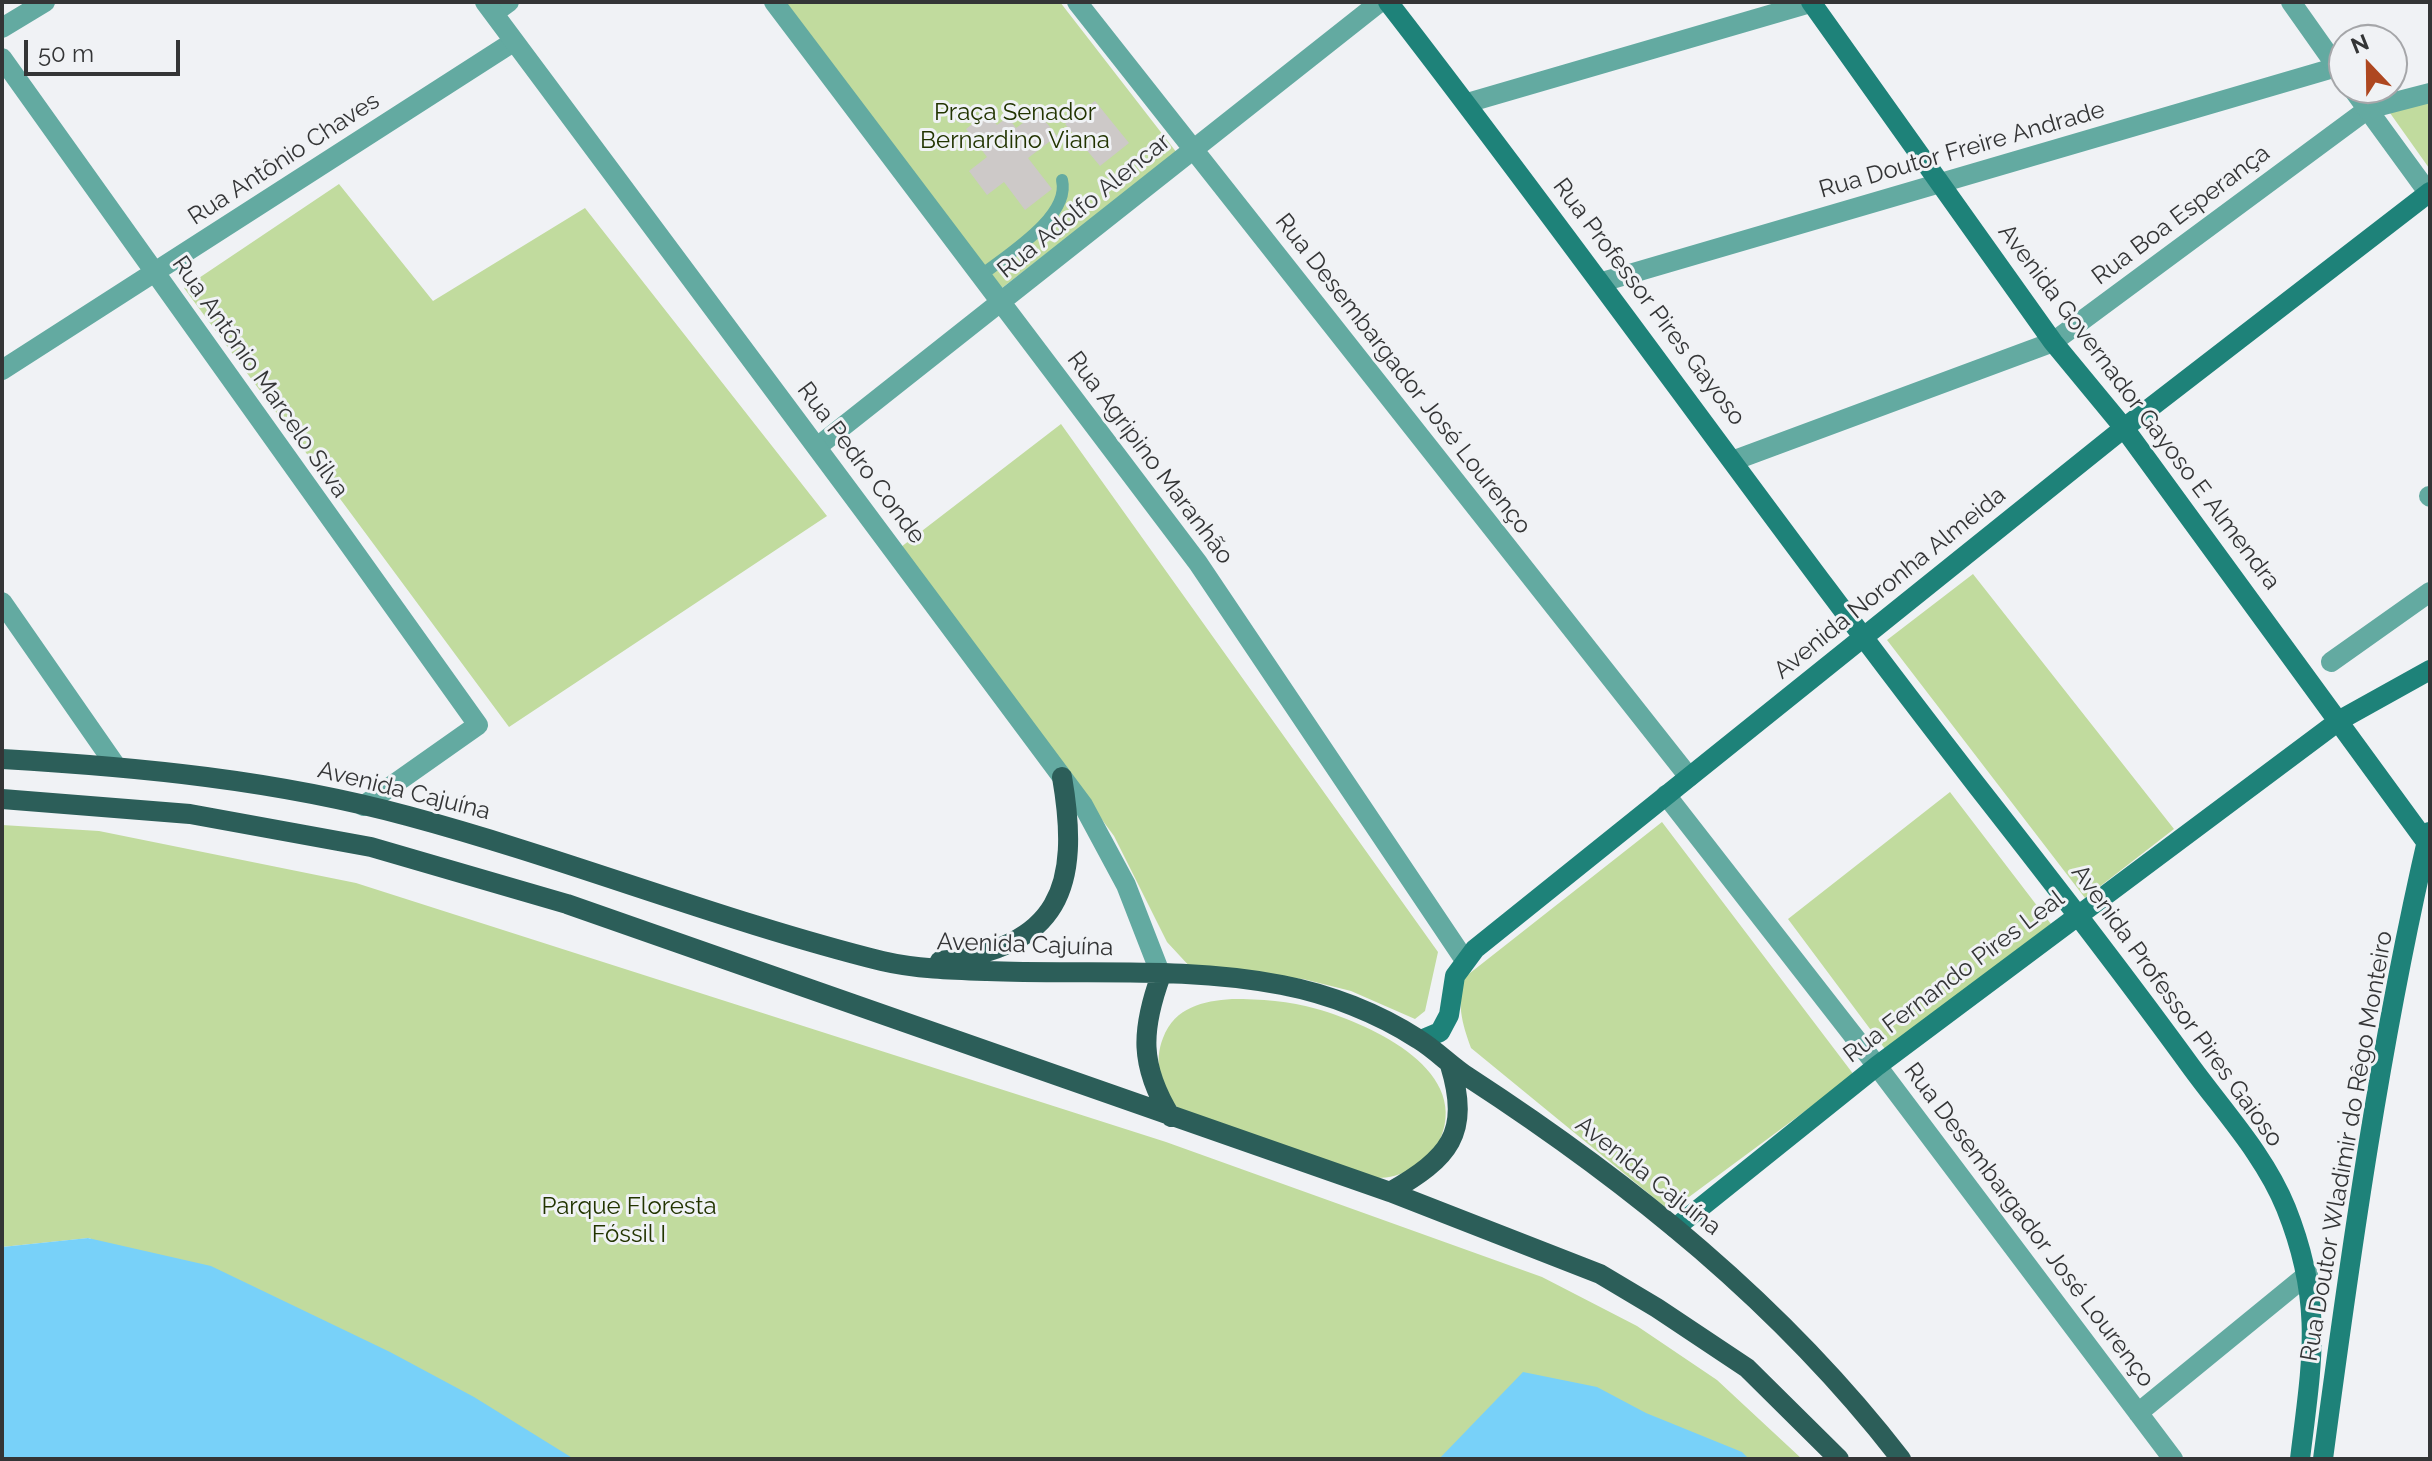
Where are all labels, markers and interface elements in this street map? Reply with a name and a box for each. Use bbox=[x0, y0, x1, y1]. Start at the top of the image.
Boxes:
scale bar bbox=[28, 24, 184, 74]
north arrow bbox=[2328, 24, 2408, 104]
text: N bbox=[2347, 28, 2372, 59]
text: 50 m bbox=[38, 39, 94, 68]
street label: Rua Antônio Chaves bbox=[183, 86, 385, 232]
street label: Rua Doutor Freire Andrade bbox=[1816, 95, 2108, 205]
park label: Praça Senador Bernardino Viana bbox=[920, 99, 1110, 155]
street label: Rua Adolfo Alencar bbox=[992, 127, 1176, 285]
street label: Rua Boa Esperança bbox=[2086, 139, 2276, 291]
street label: Rua Professor Pires Gayoso bbox=[1547, 173, 1751, 431]
street label: Rua Desembargador José Lourenço bbox=[1269, 208, 1537, 540]
street label: Avenida Governador Gayoso E Almendra bbox=[1992, 218, 2286, 596]
street label: Rua Antônio Marcelo Silva bbox=[166, 251, 354, 503]
street label: Rua Agripino Maranhão bbox=[1061, 346, 1239, 570]
street label: Rua Pedro Conde bbox=[791, 377, 931, 549]
street label: Avenida Noronha Almeida bbox=[1768, 481, 2012, 685]
street label: Avenida Cajuína bbox=[315, 756, 493, 826]
street label: Avenida Professor Pires Gaioso bbox=[2065, 859, 2289, 1153]
street label: Rua Fernando Pires Leal bbox=[1838, 885, 2070, 1069]
street label: Avenida Cajuína bbox=[936, 928, 1114, 962]
street label: Rua Doutor Wladimir do Rêgo Monteiro bbox=[2295, 929, 2399, 1363]
street label: Rua Desembargador José Lourenço bbox=[1898, 1057, 2160, 1393]
street label: Avenida Cajuína bbox=[1569, 1110, 1727, 1242]
park label: Parque Floresta Fóssil I bbox=[541, 1193, 717, 1249]

